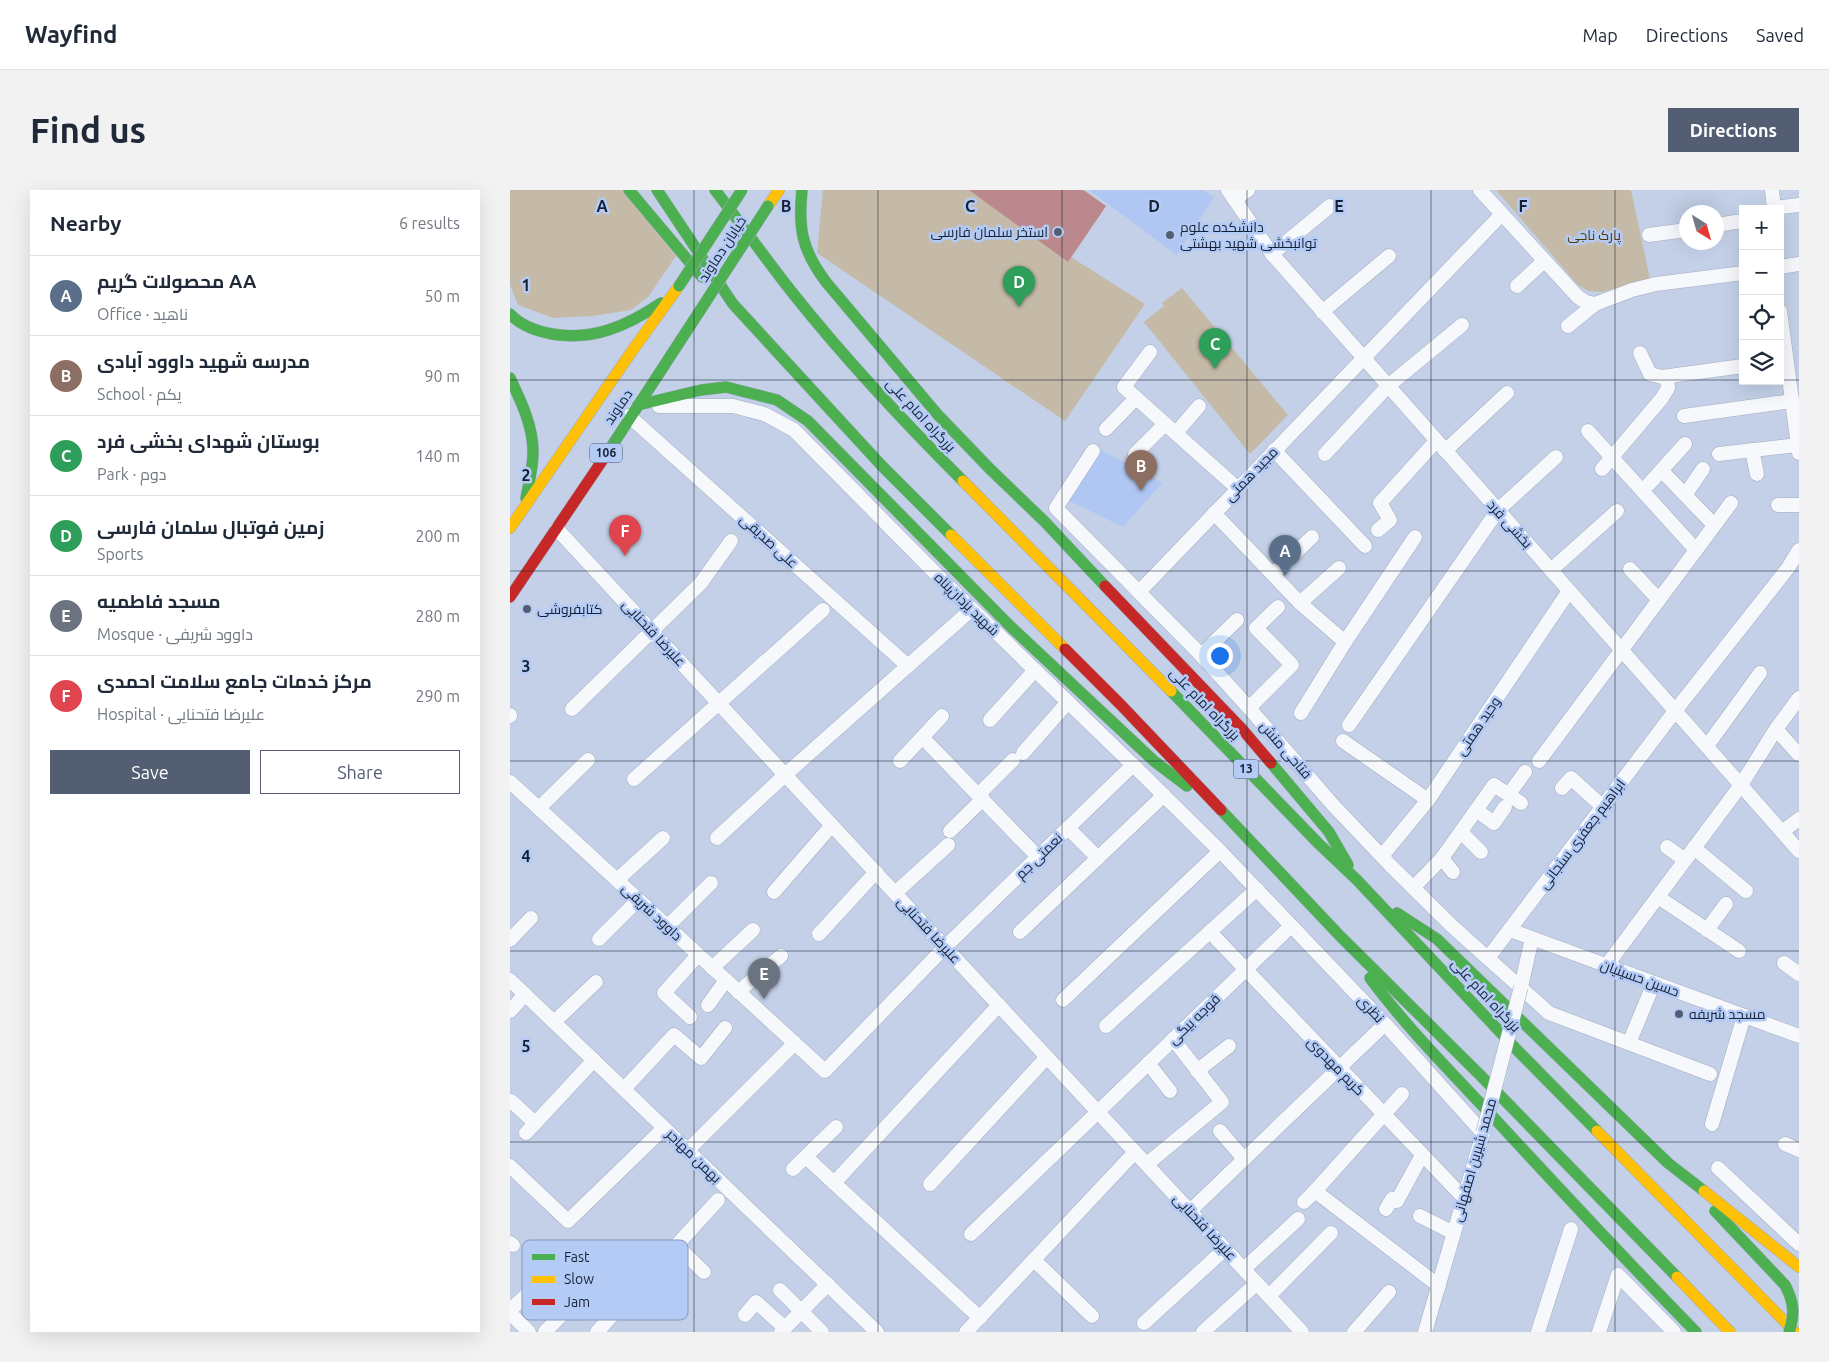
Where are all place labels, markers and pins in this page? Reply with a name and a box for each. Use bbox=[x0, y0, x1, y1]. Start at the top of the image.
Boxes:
place label: دانشکده علوم توانبخشی شهید بهشتی bbox=[1180, 219, 1317, 251]
place label: استخر سلمان فارسی bbox=[930, 224, 1048, 240]
marker: استخر سلمان فارسی bbox=[1052, 226, 1064, 238]
marker: دانشکده علوم توانبخشی شهید بهشتی bbox=[1164, 229, 1176, 241]
pin: D bbox=[1003, 266, 1035, 307]
pin: C bbox=[1199, 328, 1231, 369]
pin: B bbox=[1125, 450, 1157, 491]
pin: F bbox=[609, 515, 641, 556]
pin: A bbox=[1269, 535, 1301, 576]
place label: کتابفروشی bbox=[537, 601, 602, 617]
marker: کتابفروشی bbox=[521, 603, 533, 615]
pin: E bbox=[748, 958, 780, 999]
place label: مسجد شریفه bbox=[1689, 1006, 1765, 1022]
marker: مسجد شریفه bbox=[1673, 1008, 1685, 1020]

